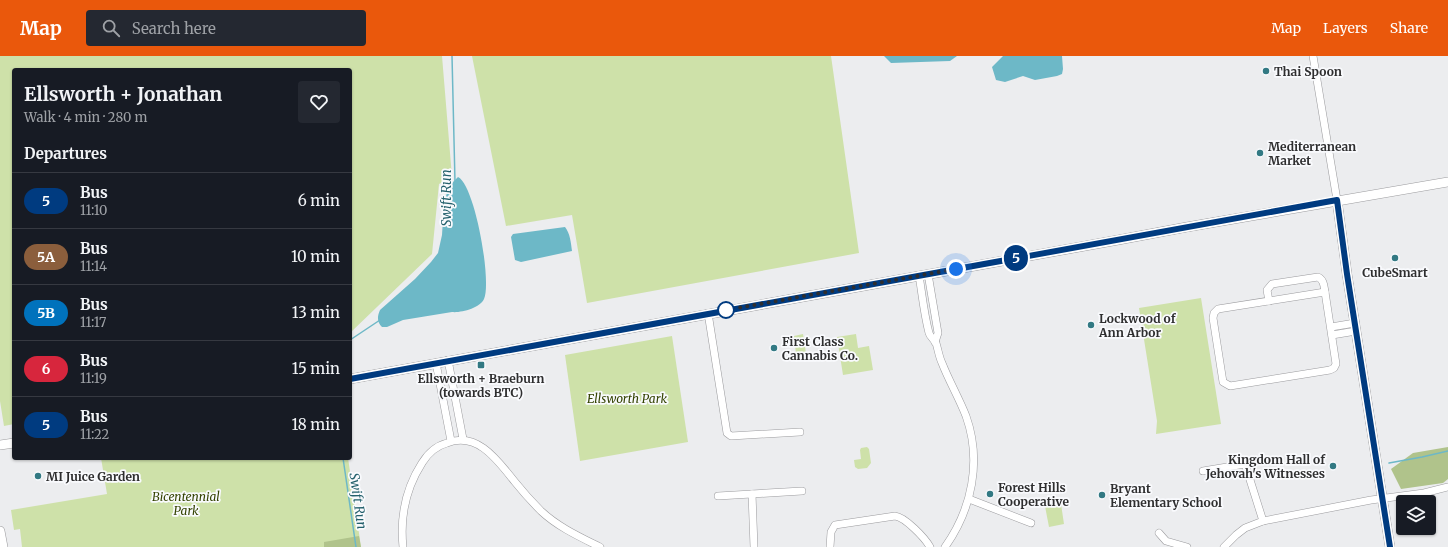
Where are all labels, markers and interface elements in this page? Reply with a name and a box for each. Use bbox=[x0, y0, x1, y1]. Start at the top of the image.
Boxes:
search box bbox=[86, 10, 366, 46]
text: Map bbox=[20, 16, 62, 40]
icon: search bbox=[100, 17, 122, 39]
text: Search here bbox=[132, 19, 216, 38]
text: Map bbox=[1271, 19, 1301, 37]
text: Layers bbox=[1323, 19, 1368, 37]
text: Share bbox=[1390, 19, 1428, 37]
place label: Thai Spoon bbox=[1274, 64, 1342, 79]
marker: Thai Spoon bbox=[1261, 66, 1271, 76]
button: heart bbox=[298, 81, 340, 123]
text: Ellsworth + Jonathan bbox=[24, 82, 222, 106]
text: Walk · 4 min · 280 m bbox=[24, 109, 147, 126]
place label: Mediterranean Market bbox=[1268, 139, 1356, 168]
text: Departures bbox=[24, 144, 107, 163]
marker: Mediterranean Market bbox=[1255, 148, 1265, 158]
water label: Swift Run bbox=[438, 169, 455, 227]
text: Bus bbox=[80, 183, 108, 202]
text: 6 min bbox=[298, 191, 340, 210]
text: 5 bbox=[42, 192, 50, 210]
text: 11:10 bbox=[80, 202, 107, 219]
text: Bus bbox=[80, 239, 108, 258]
line badge: 5 bbox=[1003, 245, 1029, 271]
text: 10 min bbox=[291, 247, 340, 266]
text: 5A bbox=[37, 248, 55, 266]
text: 5 bbox=[1012, 249, 1020, 267]
marker: CubeSmart bbox=[1390, 253, 1400, 263]
text: 11:14 bbox=[80, 258, 107, 275]
your location bbox=[946, 259, 966, 279]
place label: CubeSmart bbox=[1362, 265, 1428, 280]
text: Bus bbox=[80, 295, 108, 314]
unlabelled marker bbox=[717, 301, 735, 319]
text: 13 min bbox=[292, 303, 340, 322]
text: 5B bbox=[37, 304, 55, 322]
place label: Lockwood of Ann Arbor bbox=[1098, 311, 1177, 340]
text: 11:17 bbox=[80, 314, 106, 331]
marker: Lockwood of Ann Arbor bbox=[1086, 320, 1096, 330]
place label: First Class Cannabis Co. bbox=[782, 334, 858, 363]
marker: First Class Cannabis Co. bbox=[769, 343, 779, 353]
text: Bus bbox=[80, 351, 108, 370]
text: 15 min bbox=[292, 359, 340, 378]
text: 6 bbox=[42, 360, 50, 378]
marker: Ellsworth + Braeburn (towards BTC) bbox=[476, 360, 486, 370]
text: 11:19 bbox=[80, 370, 107, 387]
place label: Ellsworth + Braeburn (towards BTC) bbox=[417, 371, 545, 400]
park label: Ellsworth Park bbox=[587, 391, 667, 406]
text: Bus bbox=[80, 407, 108, 426]
text: 18 min bbox=[292, 415, 340, 434]
text: 5 bbox=[42, 416, 50, 434]
text: 11:22 bbox=[80, 426, 109, 443]
place label: Kingdom Hall of Jehovah's Witnesses bbox=[1205, 452, 1326, 481]
marker: Kingdom Hall of Jehovah's Witnesses bbox=[1328, 461, 1338, 471]
place label: MI Juice Garden bbox=[46, 469, 140, 484]
marker: MI Juice Garden bbox=[33, 471, 43, 481]
water label: Swift Run bbox=[346, 472, 370, 531]
place label: Forest Hills Cooperative bbox=[998, 480, 1069, 509]
place label: Bryant Elementary School bbox=[1110, 481, 1222, 510]
park label: Bicentennial Park bbox=[152, 489, 220, 518]
marker: Forest Hills Cooperative bbox=[985, 489, 995, 499]
marker: Bryant Elementary School bbox=[1097, 490, 1107, 500]
map controls bbox=[1396, 495, 1436, 535]
button: layers bbox=[1396, 495, 1436, 535]

